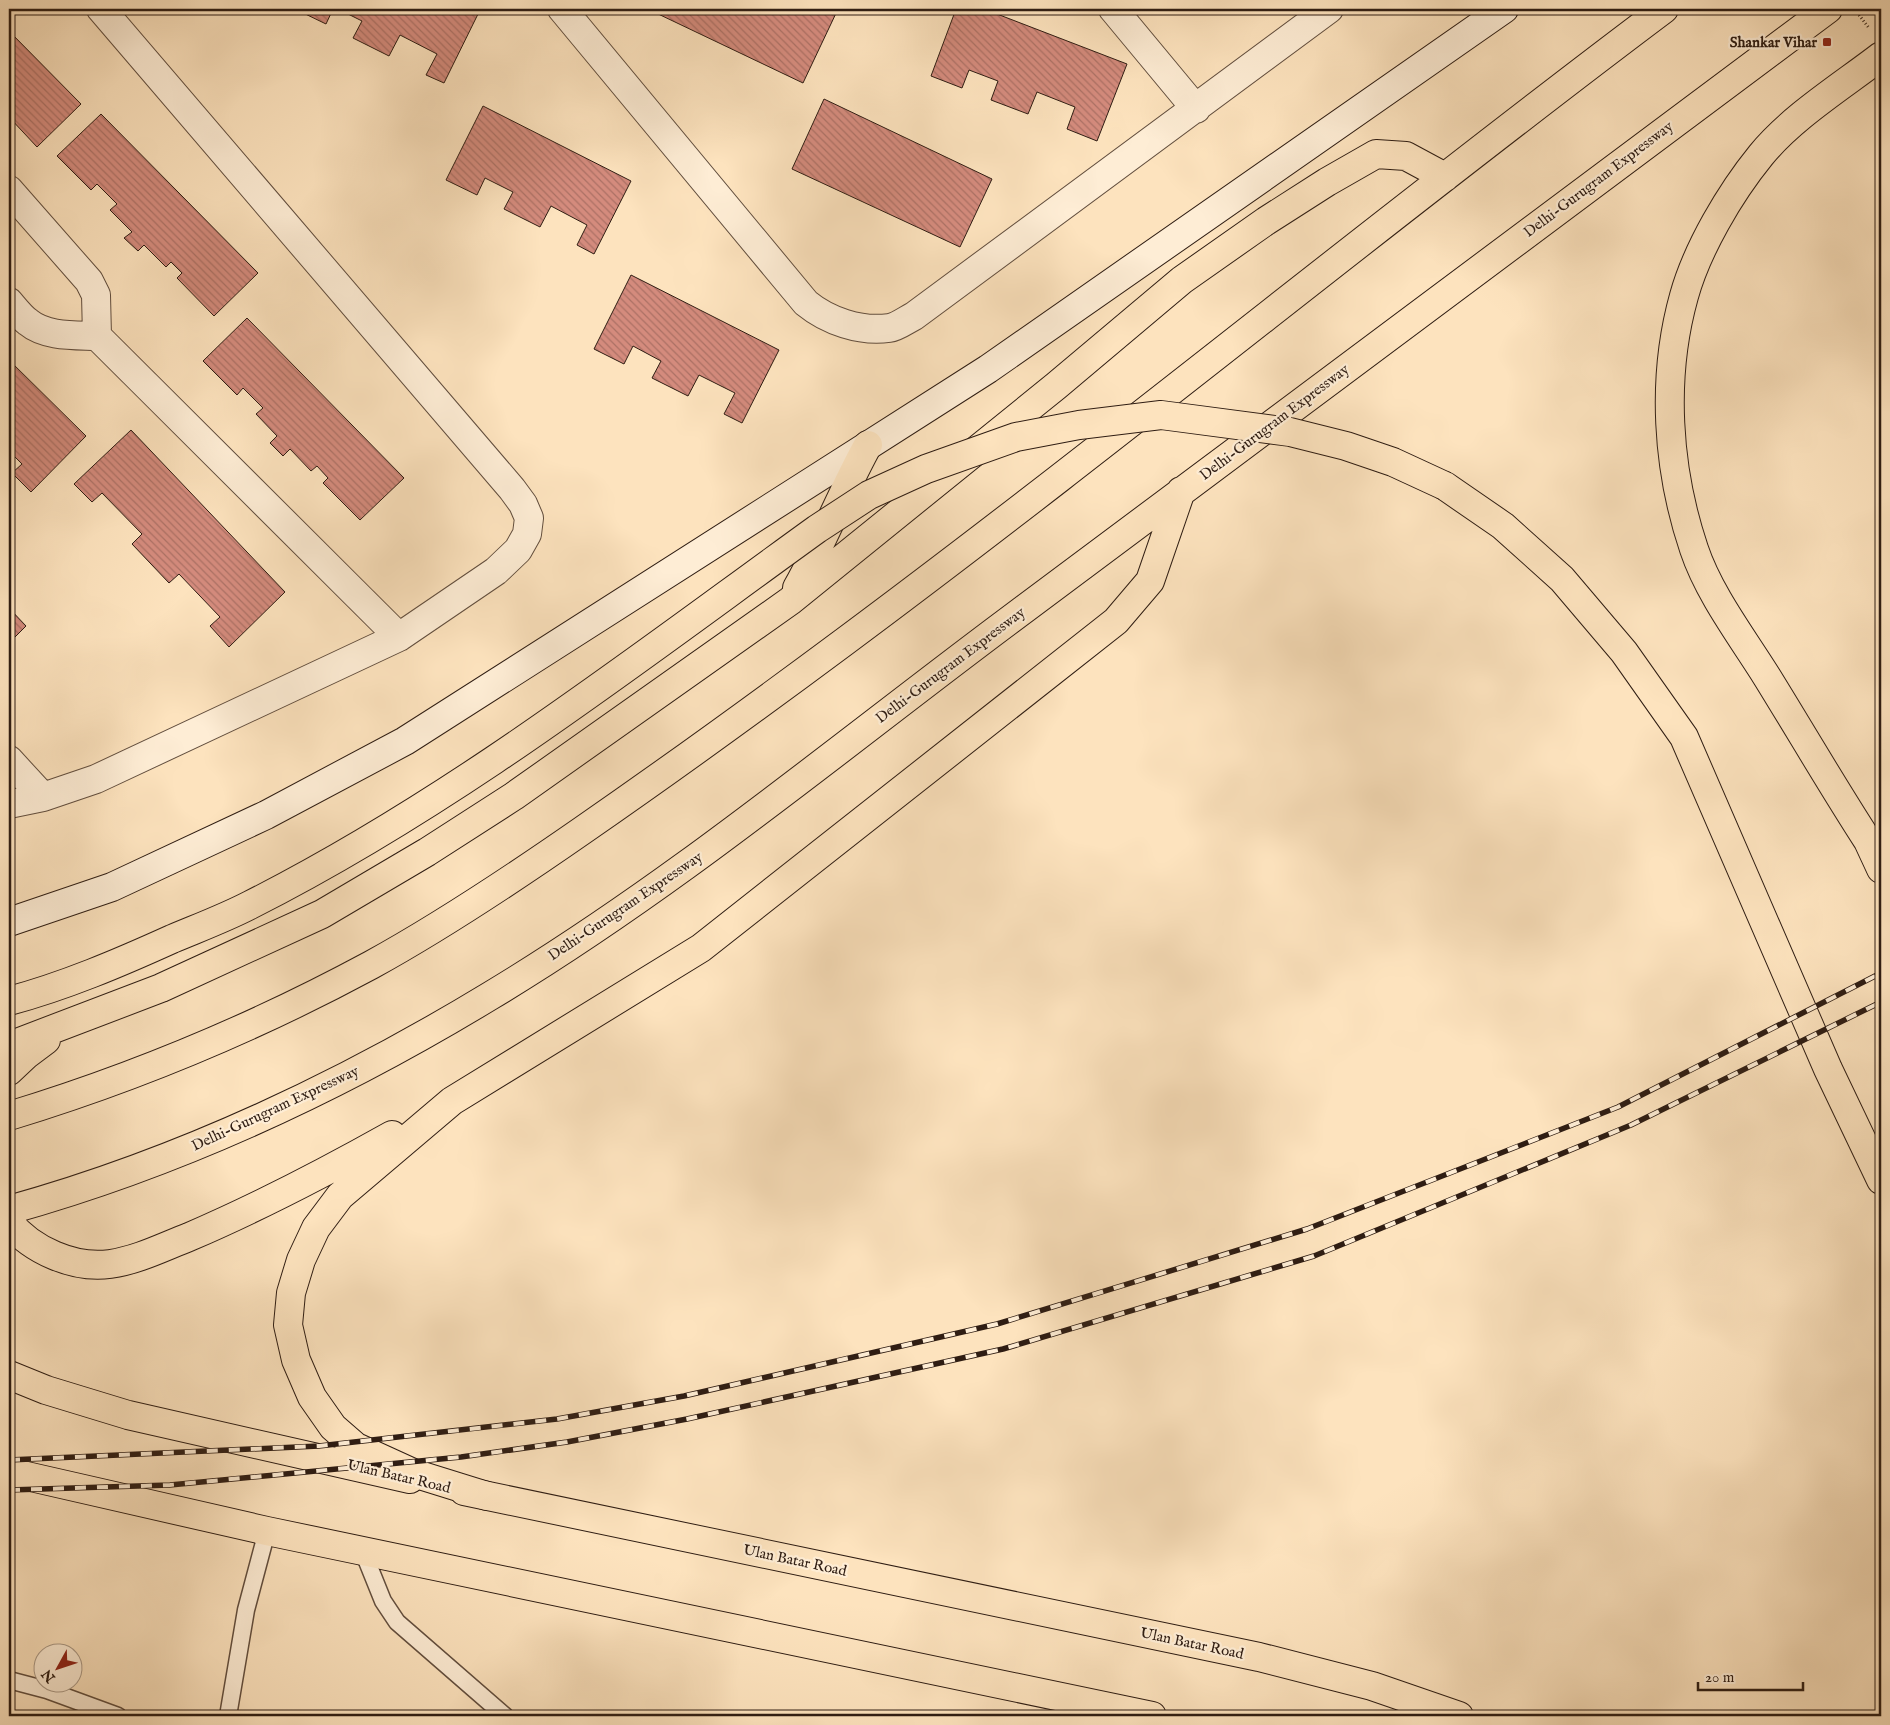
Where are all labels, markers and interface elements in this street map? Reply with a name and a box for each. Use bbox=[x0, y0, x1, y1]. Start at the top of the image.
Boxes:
place label: Shankar Vihar bbox=[1730, 33, 1817, 52]
marker: Shankar Vihar bbox=[1821, 36, 1833, 48]
street label: Delhi-Gurugram Expressway bbox=[1520, 117, 1677, 242]
street label: Delhi-Gurugram Expressway bbox=[1196, 360, 1353, 485]
street label: Delhi-Gurugram Expressway bbox=[872, 603, 1029, 728]
street label: Delhi-Gurugram Expressway bbox=[544, 847, 707, 965]
street label: Delhi-Gurugram Expressway bbox=[189, 1061, 362, 1156]
street label: Ulan Batar Road bbox=[345, 1455, 453, 1498]
street label: Ulan Batar Road bbox=[741, 1540, 849, 1581]
street label: Ulan Batar Road bbox=[1138, 1623, 1246, 1664]
north arrow bbox=[32, 1642, 82, 1692]
scale bar bbox=[1698, 1660, 1802, 1692]
text: N bbox=[38, 1665, 60, 1687]
text: 20 m bbox=[1705, 1668, 1735, 1687]

